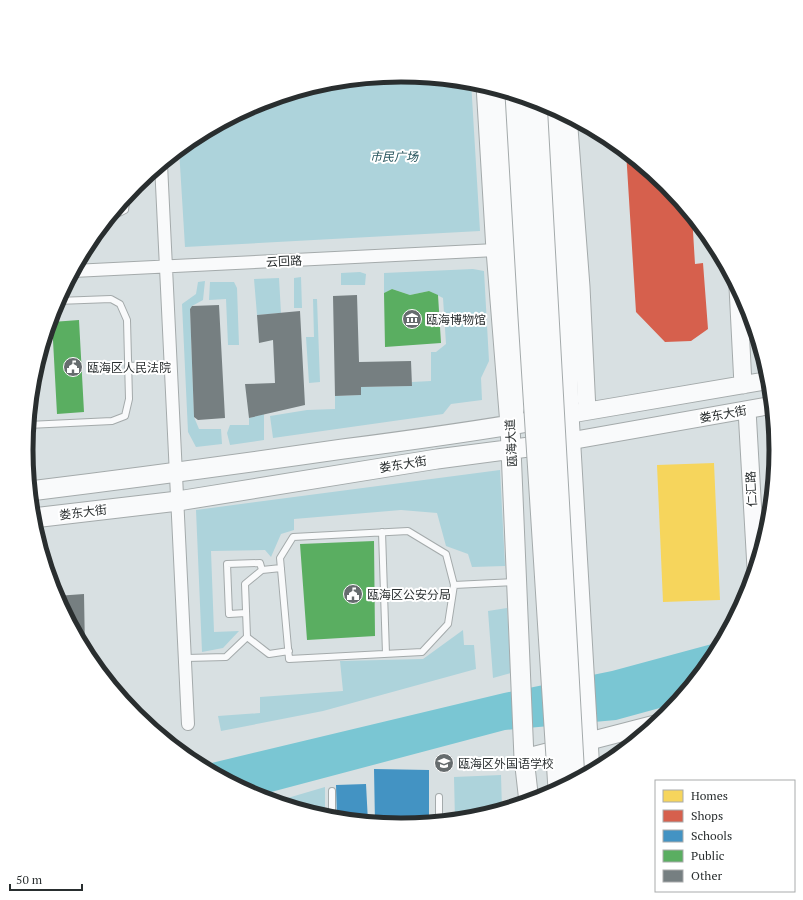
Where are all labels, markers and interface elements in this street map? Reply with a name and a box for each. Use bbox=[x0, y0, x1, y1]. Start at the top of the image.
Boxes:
park label: 市民广场 bbox=[370, 149, 419, 164]
street label: 云回路 bbox=[266, 253, 302, 269]
museum icon: 瓯海博物馆 bbox=[401, 308, 423, 330]
place label: 瓯海博物馆 bbox=[426, 312, 486, 327]
public building icon: 瓯海区人民法院 bbox=[62, 356, 84, 378]
place label: 瓯海区人民法院 bbox=[87, 360, 171, 375]
street label: 娄东大街 bbox=[698, 402, 748, 426]
street label: 瓯海大道 bbox=[502, 419, 520, 467]
street label: 娄东大街 bbox=[378, 453, 428, 475]
street label: 仁汇路 bbox=[743, 471, 759, 507]
street label: 娄东大街 bbox=[58, 502, 108, 522]
public building icon: 瓯海区公安分局 bbox=[342, 583, 364, 605]
place label: 瓯海区公安分局 bbox=[367, 587, 451, 602]
school or university icon: 瓯海区外国语学校 bbox=[433, 752, 455, 774]
place label: 瓯海区外国语学校 bbox=[458, 756, 554, 771]
legend bbox=[655, 780, 795, 892]
text: Homes bbox=[691, 788, 728, 803]
text: Shops bbox=[691, 808, 723, 823]
text: Schools bbox=[691, 828, 732, 843]
text: Public bbox=[691, 848, 725, 863]
scale bar bbox=[10, 866, 82, 892]
text: Other bbox=[691, 868, 722, 883]
text: 50 m bbox=[16, 872, 43, 887]

